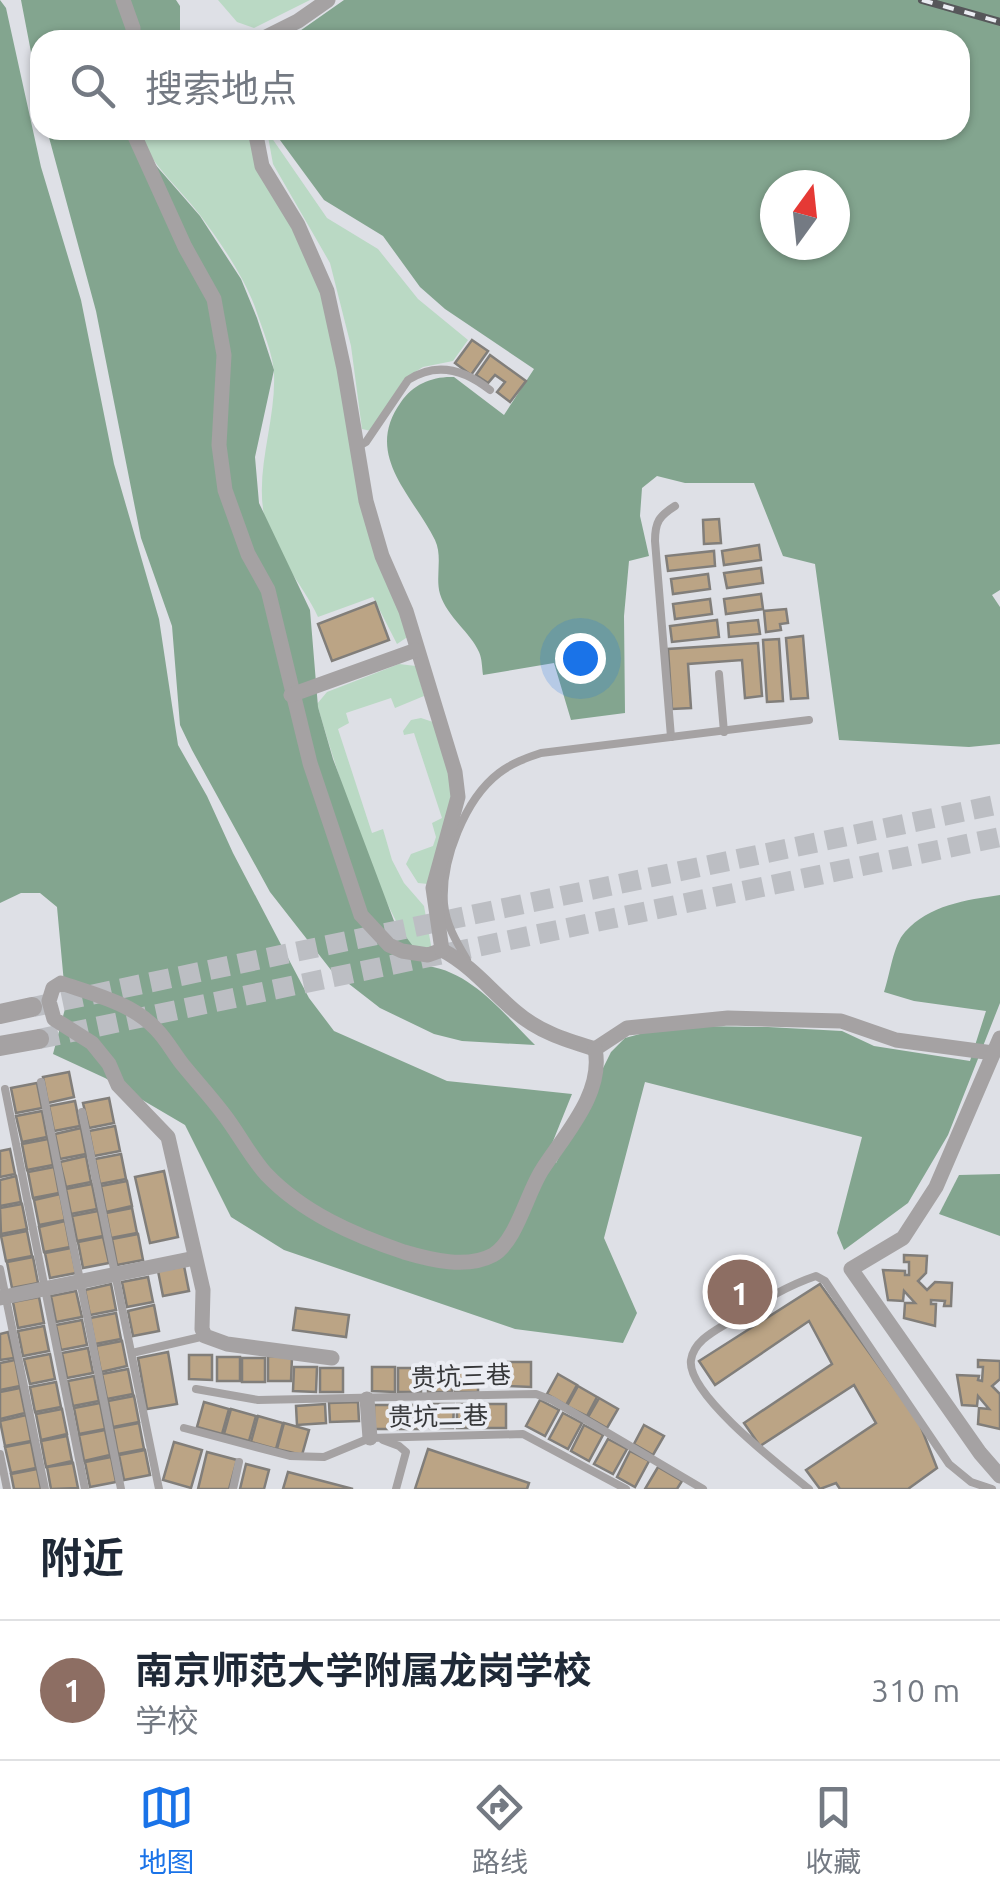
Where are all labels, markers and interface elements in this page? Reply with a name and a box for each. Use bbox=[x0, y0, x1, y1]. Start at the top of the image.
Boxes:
search box bbox=[30, 30, 970, 140]
icon: search bbox=[65, 58, 120, 113]
text: 搜索地点 bbox=[145, 67, 297, 109]
north arrow bbox=[760, 170, 850, 260]
your location bbox=[555, 633, 606, 684]
pin: 1 bbox=[708, 1254, 772, 1330]
street label: 贵坑三巷 bbox=[411, 1360, 511, 1392]
street label: 贵坑二巷 bbox=[388, 1401, 488, 1431]
text: 附近 bbox=[40, 1534, 124, 1581]
text: 南京师范大学附属龙岗学校 bbox=[135, 1649, 591, 1691]
text: 1 bbox=[63, 1672, 82, 1708]
text: 310 m bbox=[871, 1672, 960, 1708]
text: 学校 bbox=[135, 1702, 199, 1738]
tab: 地图 bbox=[139, 1780, 195, 1880]
tab: 路线 bbox=[472, 1780, 528, 1880]
tab: 收藏 bbox=[805, 1780, 861, 1880]

